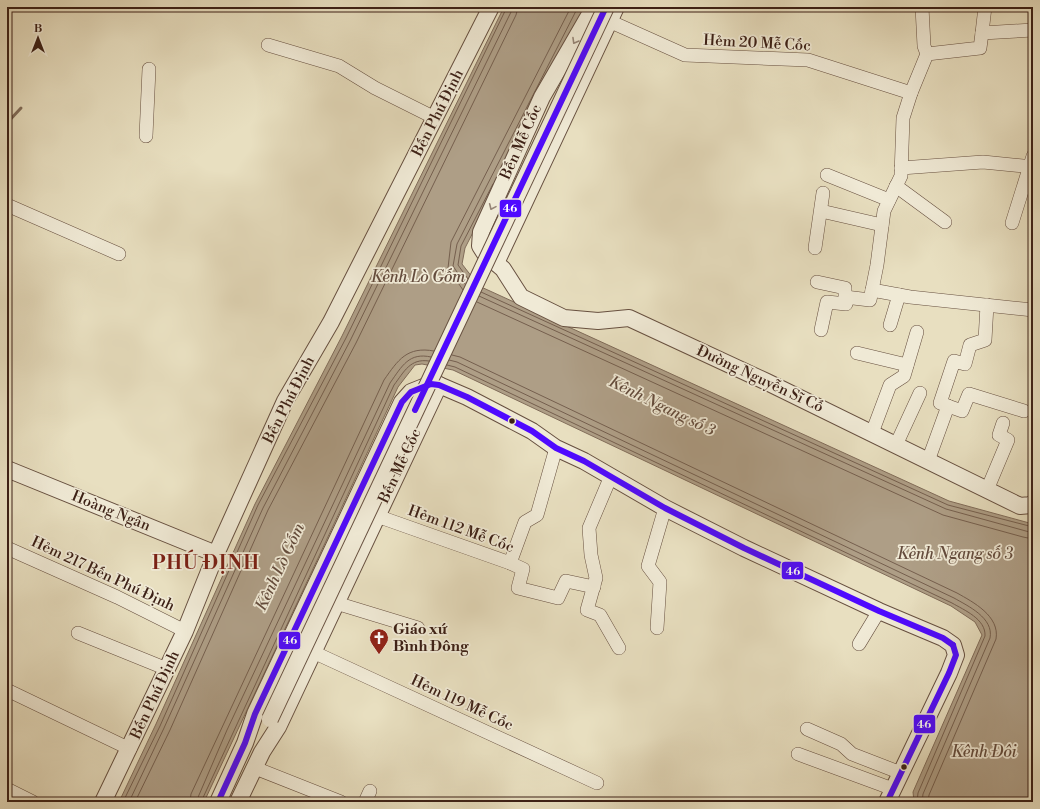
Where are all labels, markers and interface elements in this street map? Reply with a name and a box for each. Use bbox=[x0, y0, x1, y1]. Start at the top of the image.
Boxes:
north arrow bbox=[18, 18, 58, 58]
text: B bbox=[34, 22, 42, 36]
street label: Hẻm 20 Mễ Cốc bbox=[703, 31, 811, 55]
one-way arrow bbox=[572, 37, 579, 44]
street label: Bến Phú Định bbox=[407, 66, 468, 161]
street label: Bến Mễ Cốc bbox=[496, 101, 546, 183]
line badge: 46 bbox=[499, 199, 522, 218]
text: 46 bbox=[503, 202, 517, 216]
one-way arrow bbox=[489, 203, 497, 210]
water label: Kênh Lò Gốm bbox=[371, 267, 466, 287]
street label: Đường Nguyễn Sĩ Cố bbox=[693, 341, 827, 417]
street label: Bến Phú Định bbox=[258, 353, 319, 448]
water label: Kênh Ngang số 3 bbox=[605, 372, 719, 441]
unlabelled marker bbox=[507, 416, 517, 426]
street label: Bến Mễ Cốc bbox=[374, 426, 426, 507]
street label: Hoàng Ngân bbox=[69, 487, 153, 535]
street label: Hẻm 112 Mễ Cốc bbox=[405, 501, 517, 557]
water label: Kênh Lò Gốm bbox=[251, 519, 310, 614]
street label: Hẻm 217 Bến Phú Định bbox=[28, 532, 178, 616]
water label: Kênh Ngang số 3 bbox=[897, 544, 1013, 564]
district label: PHÚ ĐỊNH bbox=[152, 549, 260, 575]
line badge: 46 bbox=[781, 561, 804, 580]
text: 46 bbox=[786, 565, 800, 579]
place label: Giáo xứ Bình Đông bbox=[393, 620, 469, 656]
church icon: Giáo xứ Bình Đông bbox=[368, 627, 390, 655]
line badge: 46 bbox=[278, 631, 301, 650]
text: 46 bbox=[283, 634, 297, 648]
street label: Bến Phú Định bbox=[126, 648, 184, 743]
street label: Hẻm 119 Mễ Cốc bbox=[408, 671, 516, 735]
line badge: 46 bbox=[913, 714, 936, 734]
text: 46 bbox=[917, 718, 931, 732]
water label: Kênh Đôi bbox=[951, 742, 1017, 762]
unlabelled marker bbox=[899, 762, 909, 772]

